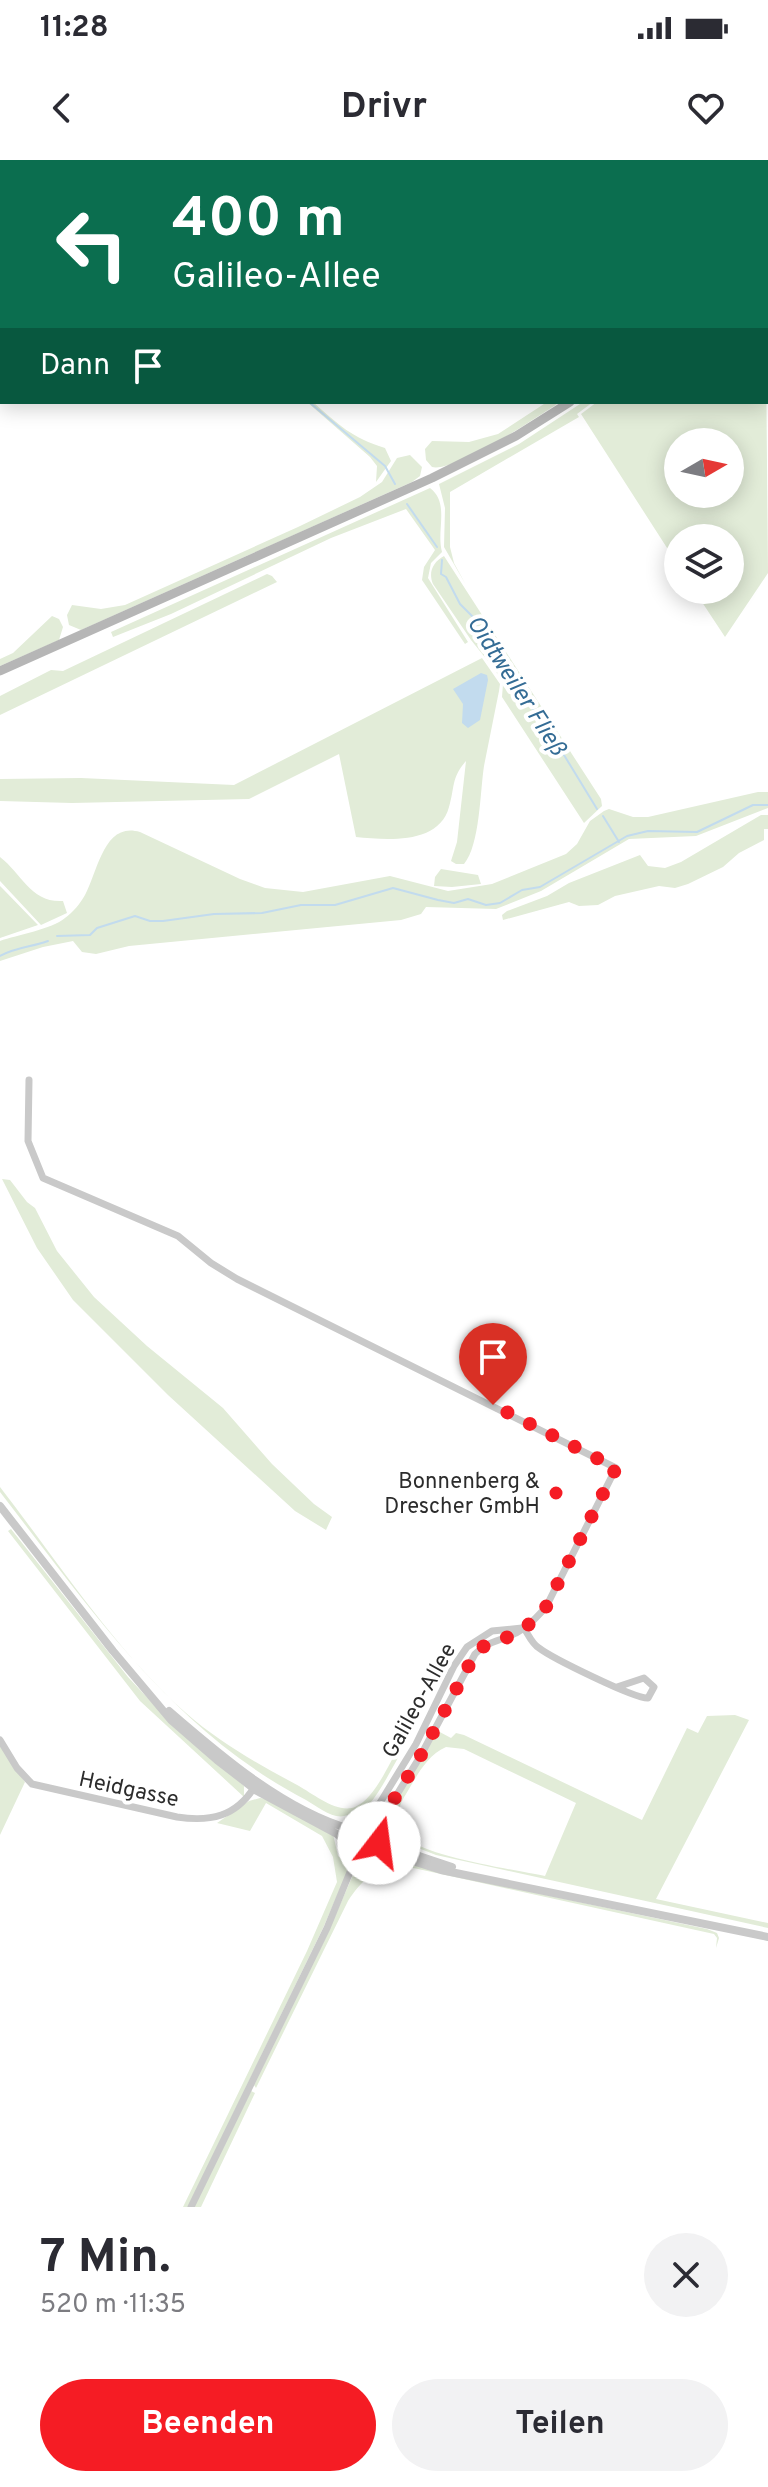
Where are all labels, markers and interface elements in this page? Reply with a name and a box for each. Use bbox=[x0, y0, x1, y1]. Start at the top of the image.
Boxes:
text: 11:28 bbox=[40, 10, 109, 47]
text: Drivr bbox=[341, 85, 427, 131]
icon: back bbox=[40, 86, 84, 130]
icon: heart bbox=[684, 86, 728, 130]
text: 400 m bbox=[172, 186, 345, 256]
icon: left bbox=[40, 192, 144, 296]
text: Galileo-Allee bbox=[172, 255, 381, 301]
icon: arrive bbox=[126, 344, 170, 388]
text: Dann bbox=[40, 348, 110, 385]
north arrow bbox=[664, 428, 744, 508]
map controls bbox=[664, 428, 744, 604]
button: layers bbox=[664, 524, 744, 604]
water label: Oidtweiler Fließ bbox=[459, 610, 572, 763]
pin bbox=[459, 1323, 527, 1405]
icon: arrive bbox=[471, 1335, 515, 1379]
place label: Bonnenberg & Drescher GmbH bbox=[384, 1469, 540, 1521]
marker: Bonnenberg & Drescher GmbH bbox=[547, 1484, 565, 1502]
street label: Galileo-Allee bbox=[377, 1639, 463, 1764]
street label: Heidgasse bbox=[76, 1767, 181, 1814]
position arrow bbox=[337, 1801, 421, 1885]
text: 7 Min. bbox=[40, 2229, 171, 2289]
button: close bbox=[644, 2233, 728, 2317]
text: 520 m · 11:35 bbox=[40, 2289, 186, 2322]
button: Beenden bbox=[40, 2379, 376, 2471]
button: Teilen bbox=[392, 2379, 728, 2471]

